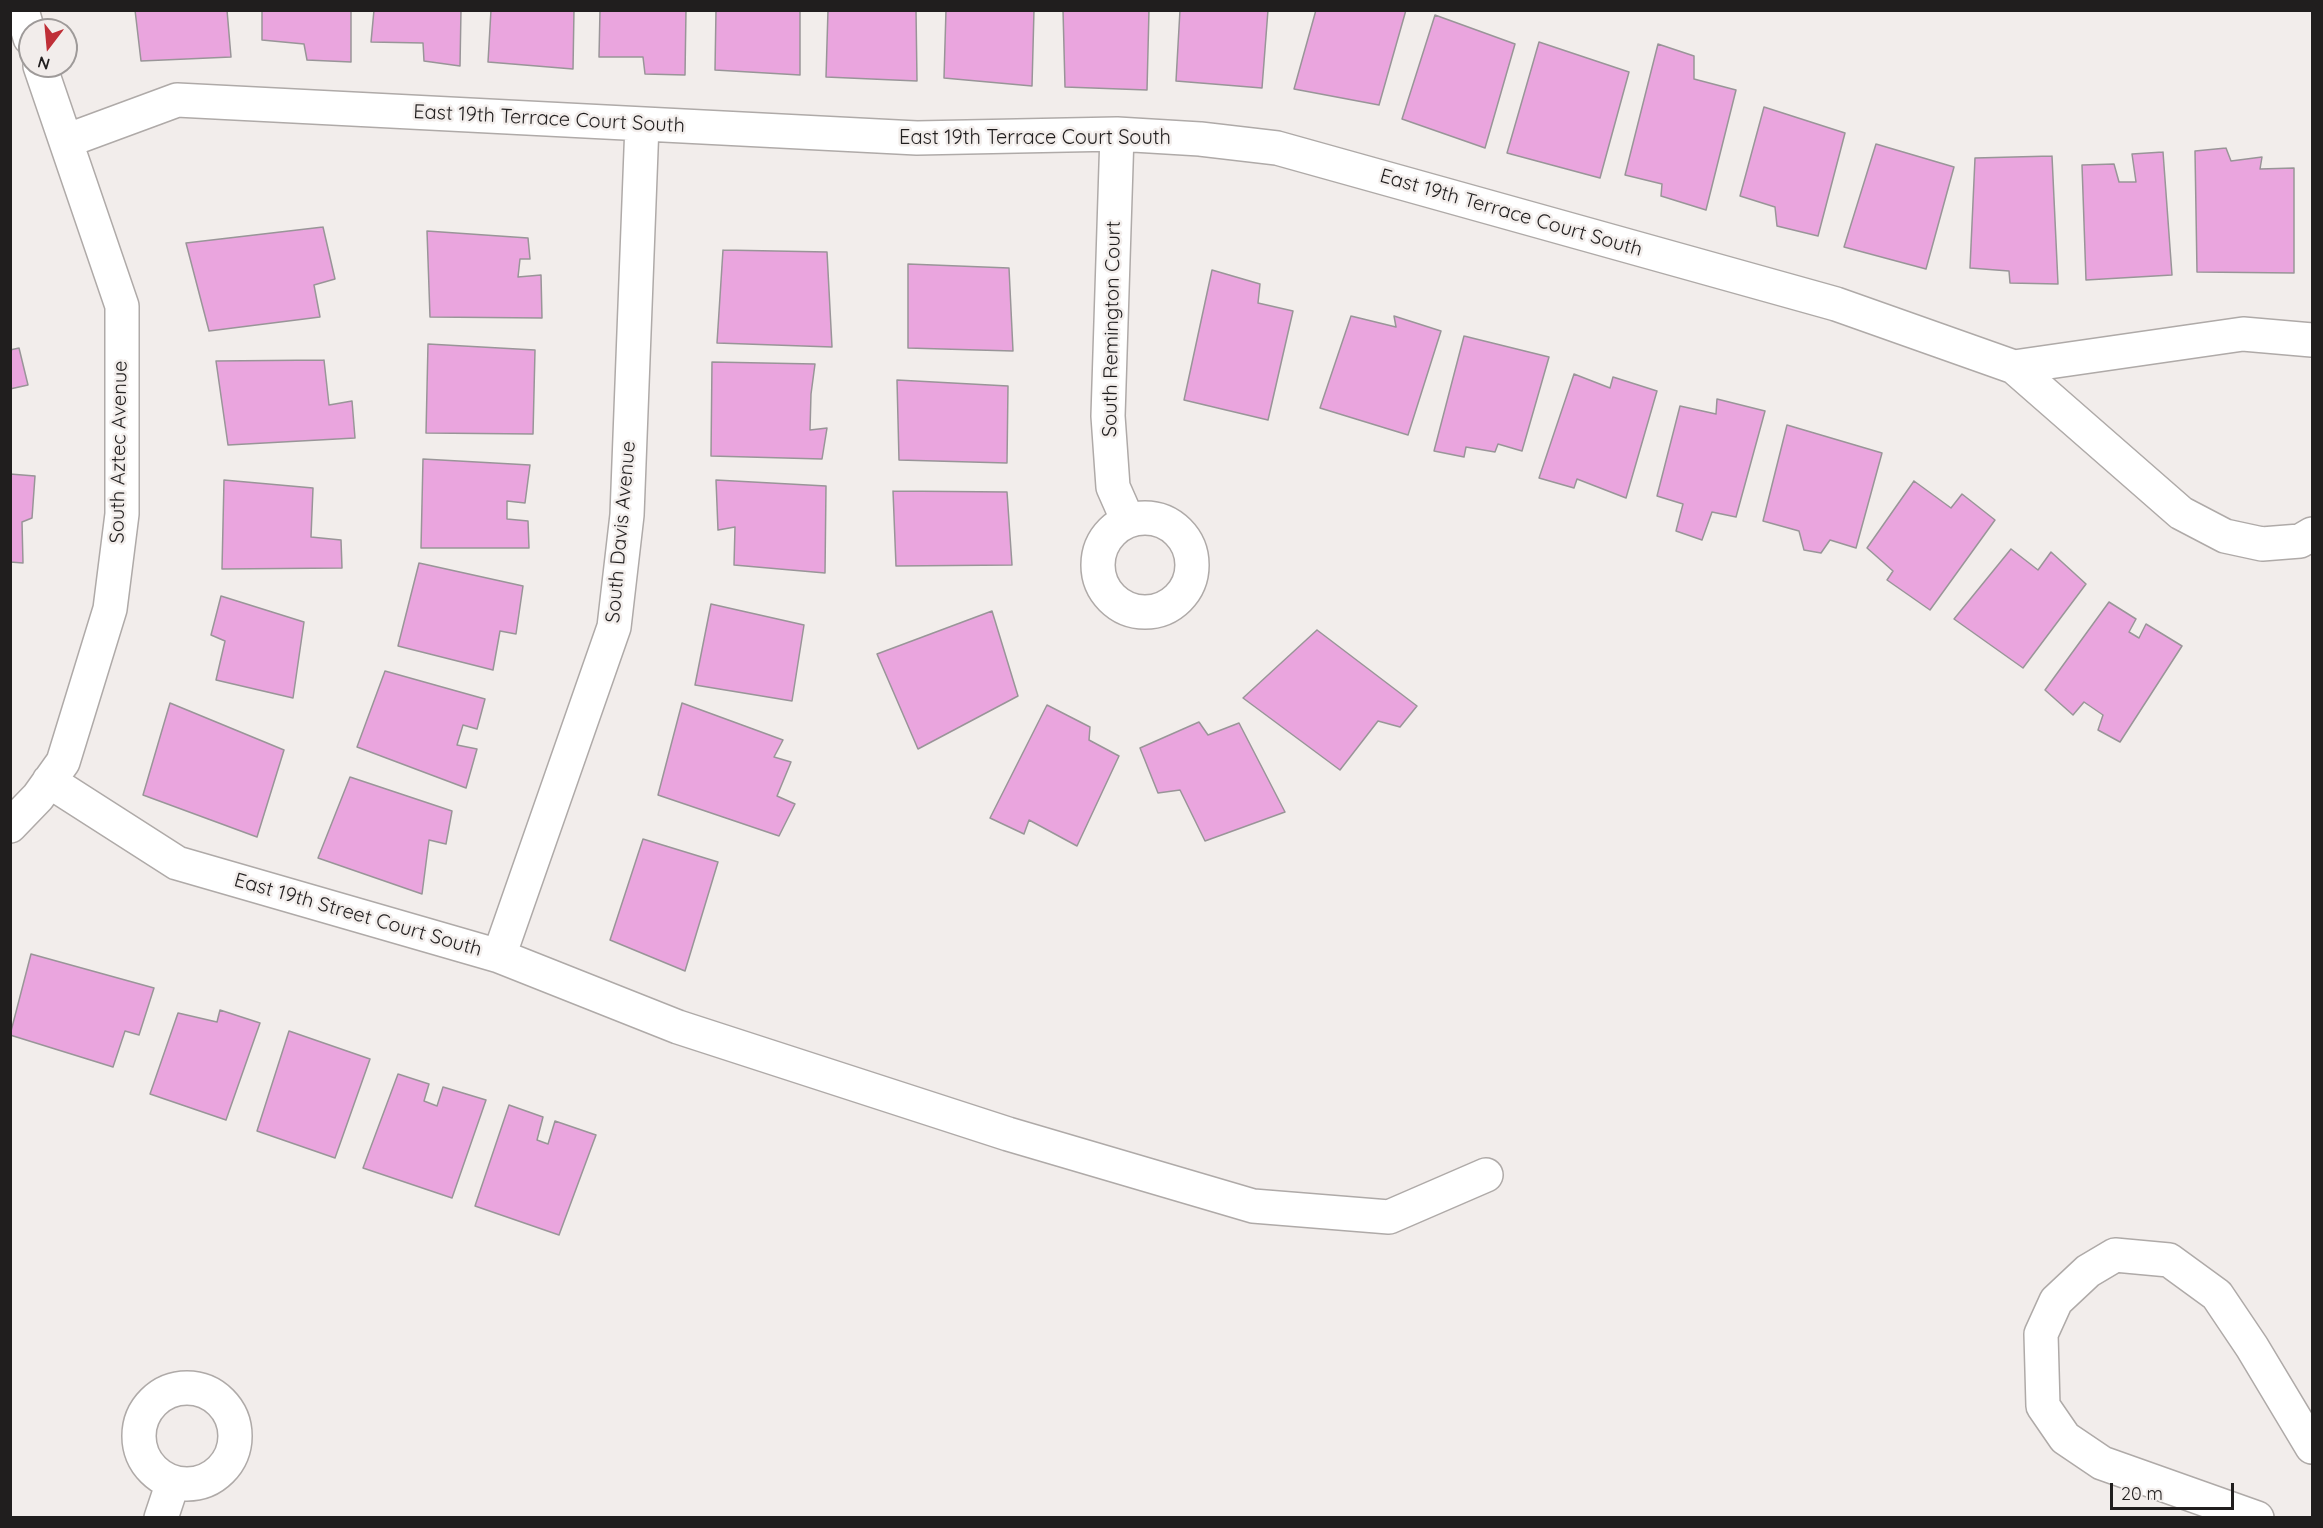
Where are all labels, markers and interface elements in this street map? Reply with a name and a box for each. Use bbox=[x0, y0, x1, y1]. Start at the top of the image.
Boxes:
north arrow bbox=[18, 18, 78, 78]
text: N bbox=[35, 52, 52, 75]
street label: East 19th Terrace Court South bbox=[413, 100, 685, 138]
street label: East 19th Terrace Court South bbox=[899, 126, 1171, 150]
street label: East 19th Terrace Court South bbox=[1377, 164, 1645, 262]
street label: South Remington Court bbox=[1098, 221, 1126, 437]
street label: South Aztec Avenue bbox=[105, 360, 133, 544]
street label: South Davis Avenue bbox=[601, 440, 641, 624]
street label: East 19th Street Court South bbox=[231, 868, 485, 962]
scale bar bbox=[2113, 1471, 2238, 1509]
text: 20 m bbox=[2121, 1482, 2163, 1505]

